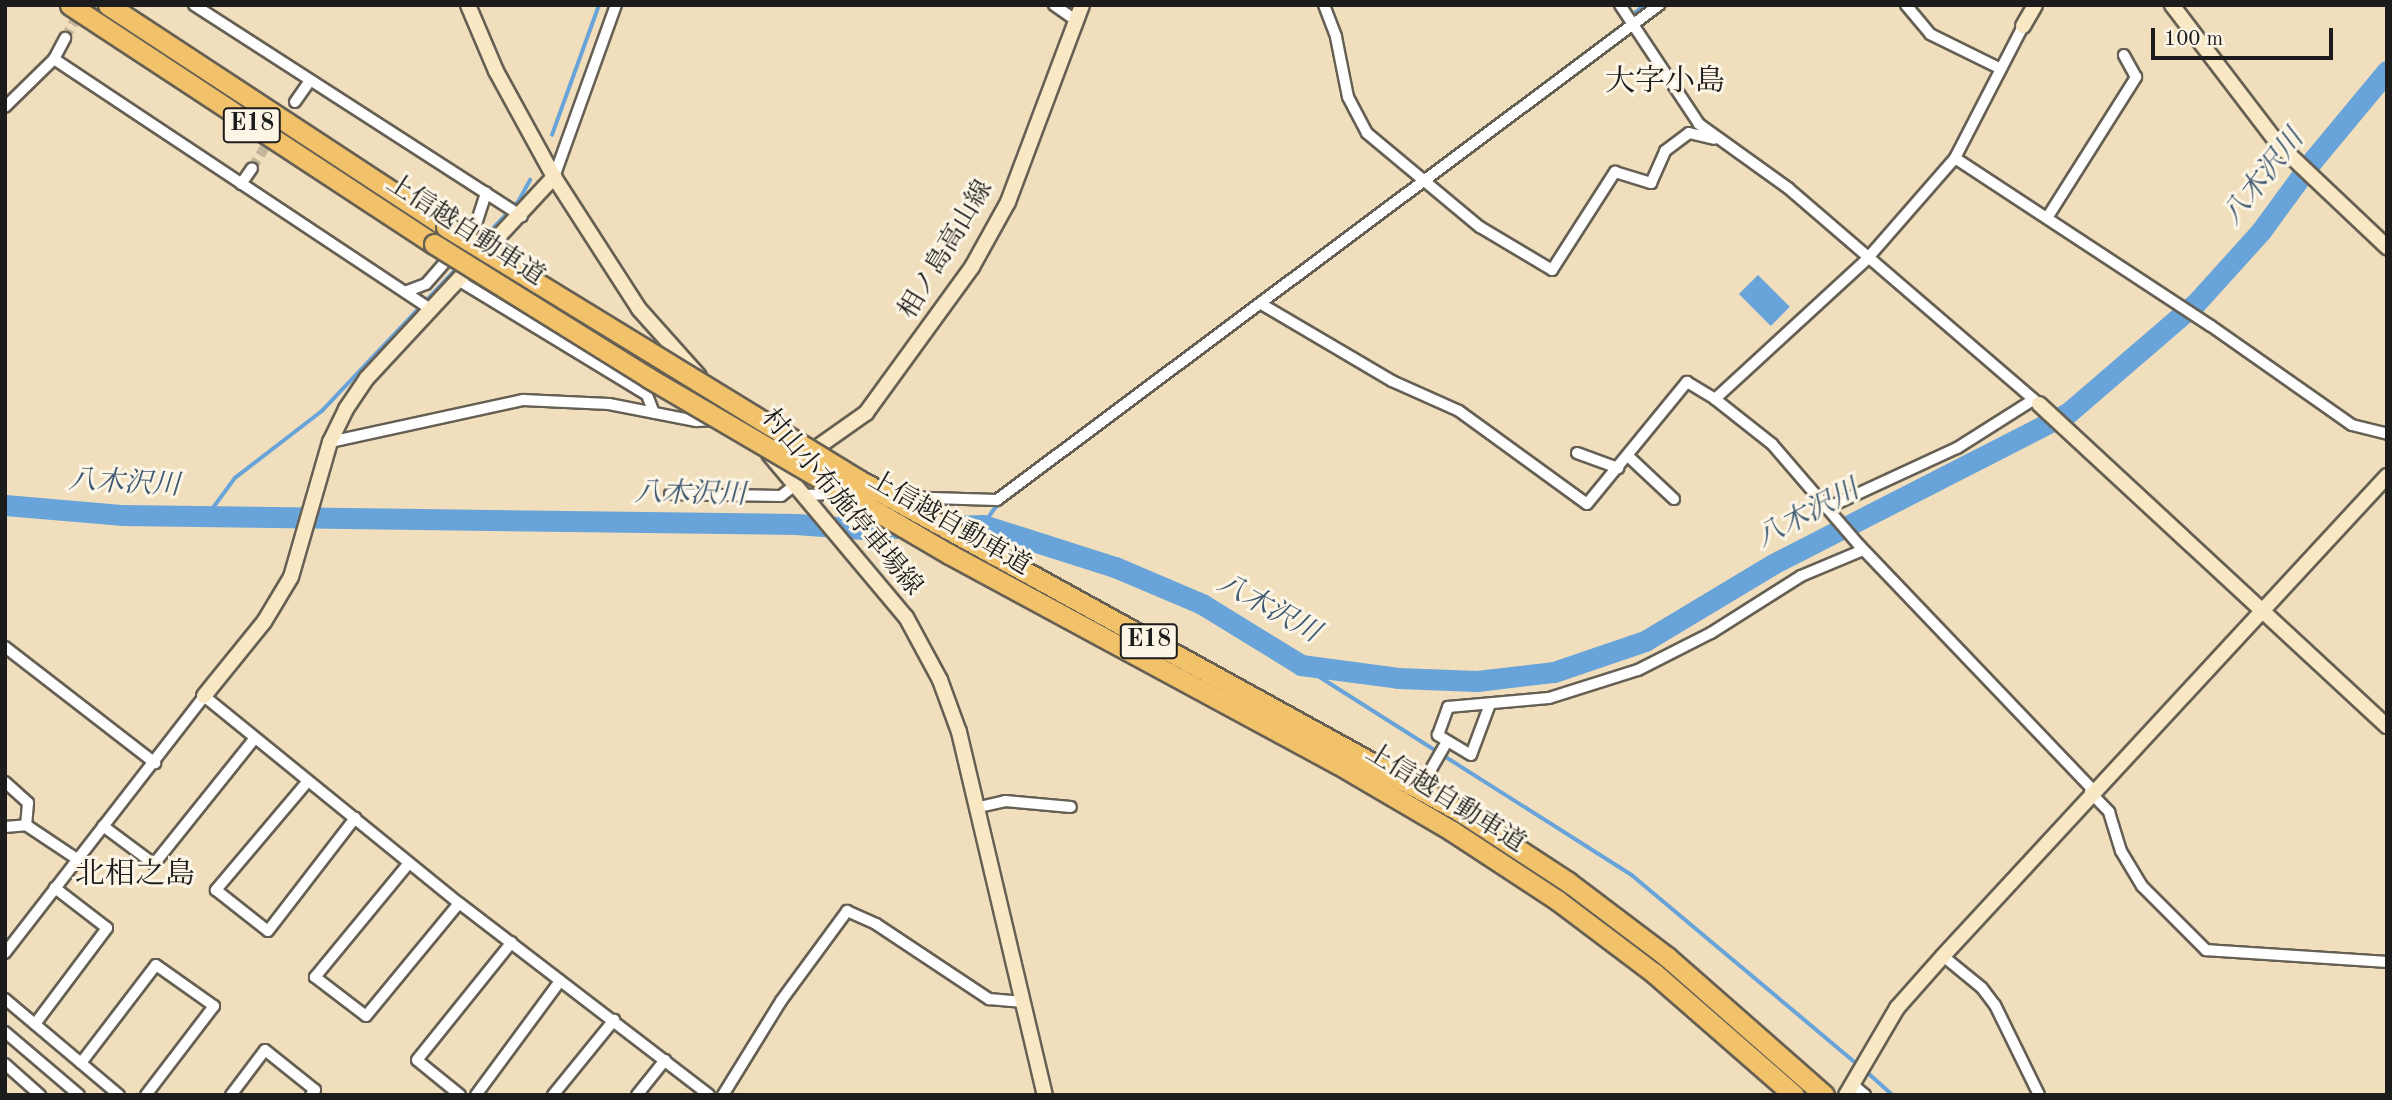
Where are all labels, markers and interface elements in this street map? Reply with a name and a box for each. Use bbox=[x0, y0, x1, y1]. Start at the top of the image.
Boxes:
scale bar bbox=[2154, 14, 2336, 58]
text: 100 m bbox=[2164, 29, 2223, 50]
district label: 大字小島 bbox=[1605, 64, 1725, 100]
road number: E18 bbox=[222, 104, 282, 146]
water label: 八木沢川 bbox=[2216, 124, 2312, 232]
street label: 上信越自動車道 bbox=[380, 168, 550, 294]
street label: 相ノ島高山線 bbox=[893, 175, 1001, 325]
street label: 村山小布施停車場線 bbox=[754, 403, 928, 603]
water label: 八木沢川 bbox=[67, 464, 181, 504]
street label: 上信越自動車道 bbox=[862, 465, 1036, 583]
water label: 八木沢川 bbox=[1751, 474, 1865, 556]
water label: 八木沢川 bbox=[634, 477, 746, 513]
water label: 八木沢川 bbox=[1211, 567, 1325, 651]
road number: E18 bbox=[1119, 620, 1179, 662]
street label: 上信越自動車道 bbox=[1360, 738, 1530, 860]
district label: 北相之島 bbox=[75, 857, 195, 893]

